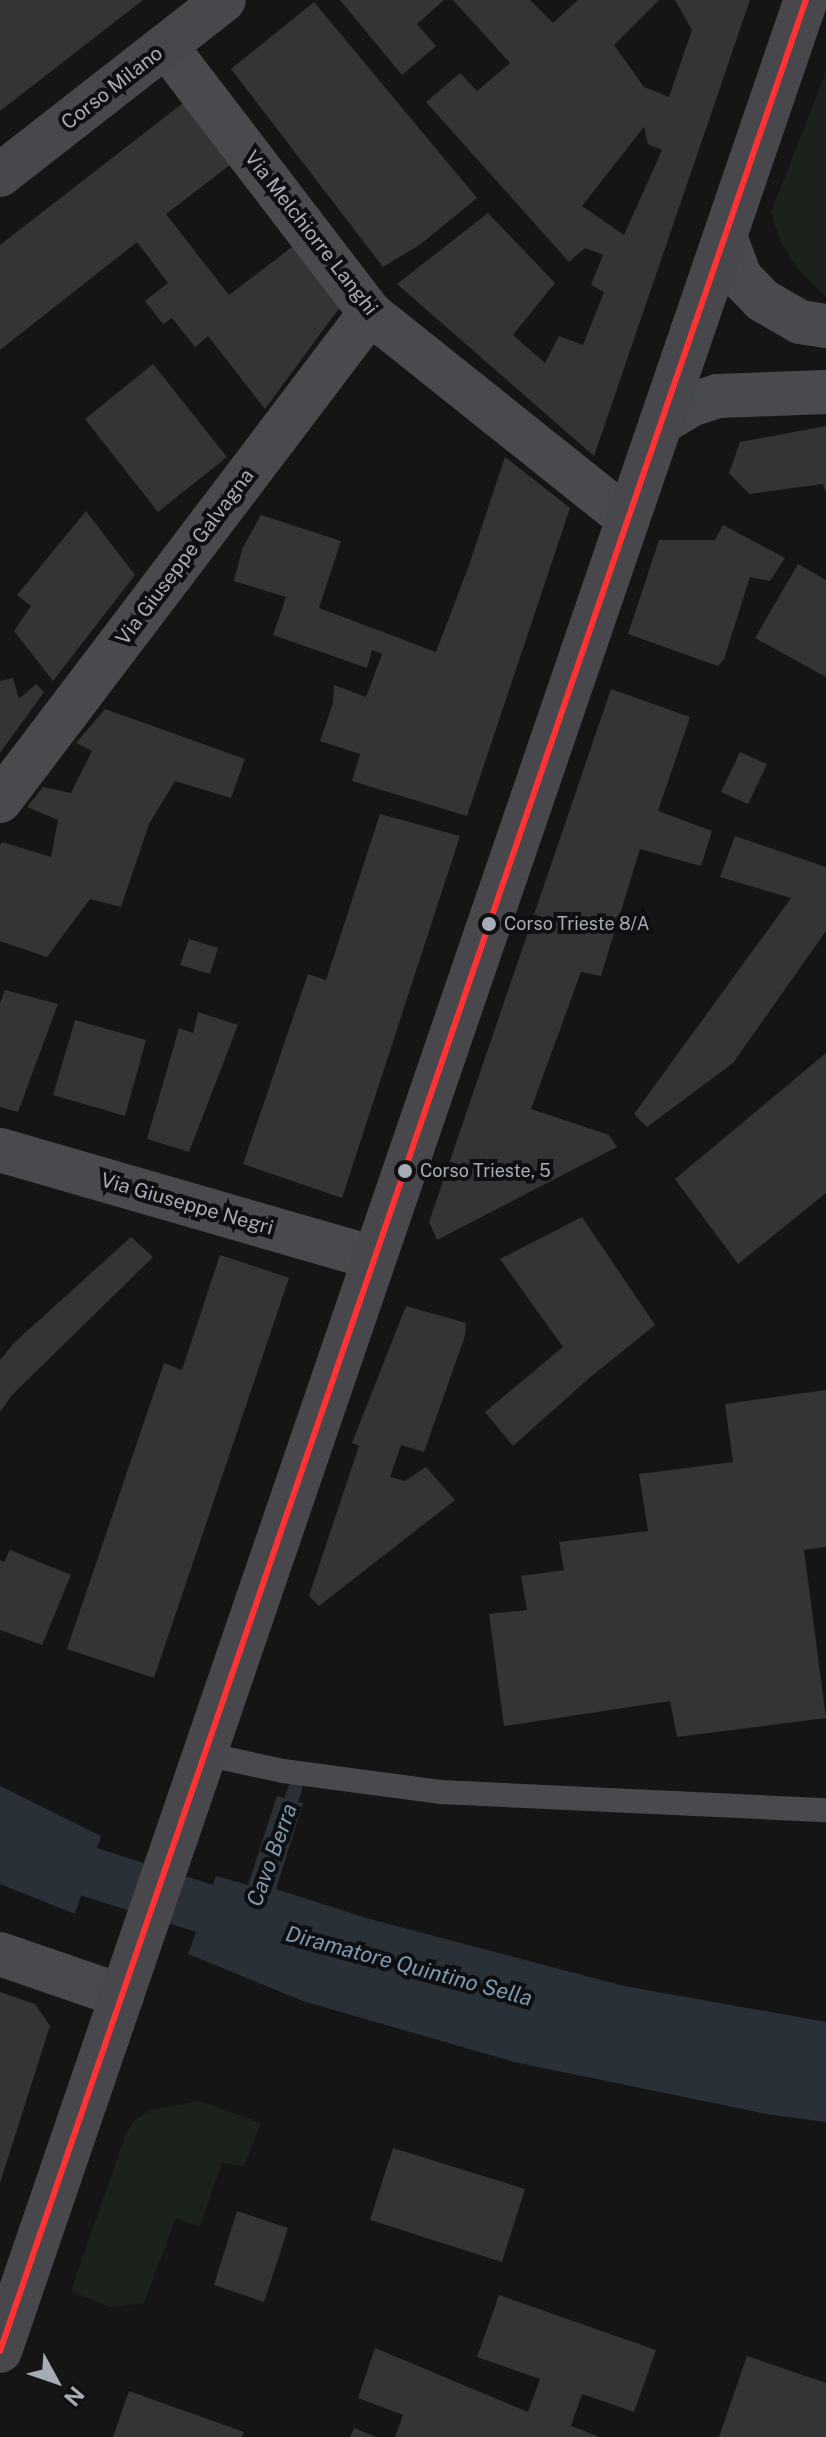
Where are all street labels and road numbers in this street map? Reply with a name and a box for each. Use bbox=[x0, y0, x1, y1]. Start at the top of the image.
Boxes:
street label: Corso Milano bbox=[57, 41, 167, 135]
street label: Via Melchiorre Langhi bbox=[239, 146, 383, 320]
street label: Via Giuseppe Galvagna bbox=[111, 464, 259, 650]
street label: Via Giuseppe Negri bbox=[98, 1168, 276, 1240]

